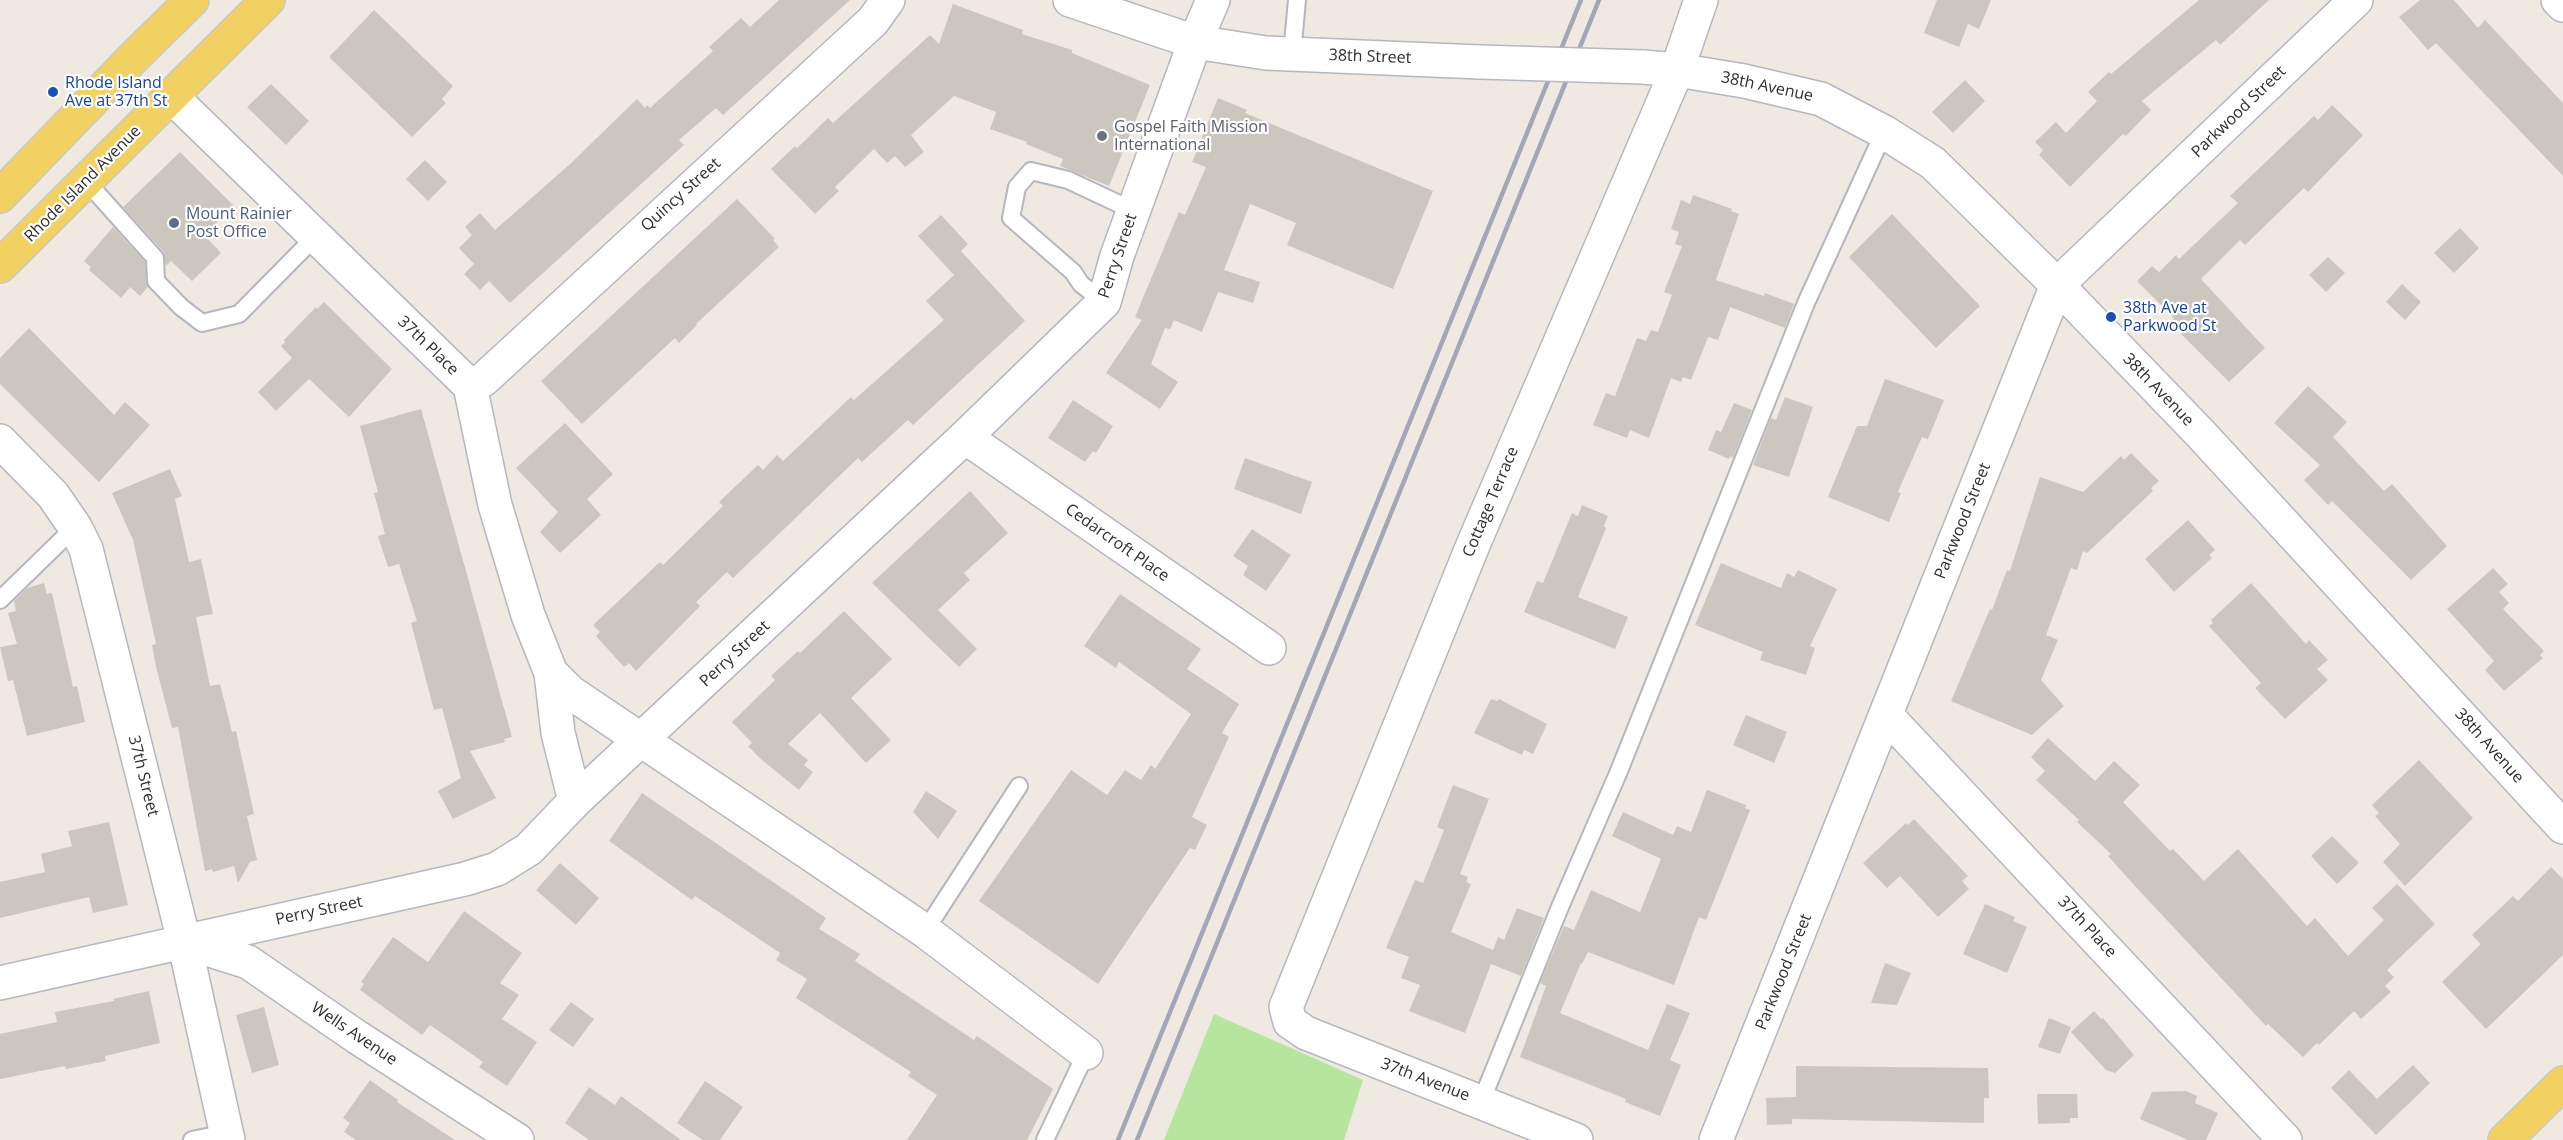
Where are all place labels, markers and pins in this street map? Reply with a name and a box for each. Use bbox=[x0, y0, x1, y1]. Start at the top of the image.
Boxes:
place label: Rhode Island Ave at 37th St bbox=[65, 73, 167, 111]
marker: Rhode Island Ave at 37th St bbox=[46, 85, 60, 99]
place label: Gospel Faith Mission International bbox=[1114, 117, 1268, 155]
marker: Gospel Faith Mission International bbox=[1095, 129, 1109, 143]
place label: Mount Rainier Post Office bbox=[186, 204, 292, 242]
marker: Mount Rainier Post Office bbox=[167, 216, 181, 230]
place label: 38th Ave at Parkwood St bbox=[2123, 298, 2217, 336]
marker: 38th Ave at Parkwood St bbox=[2104, 310, 2118, 324]

